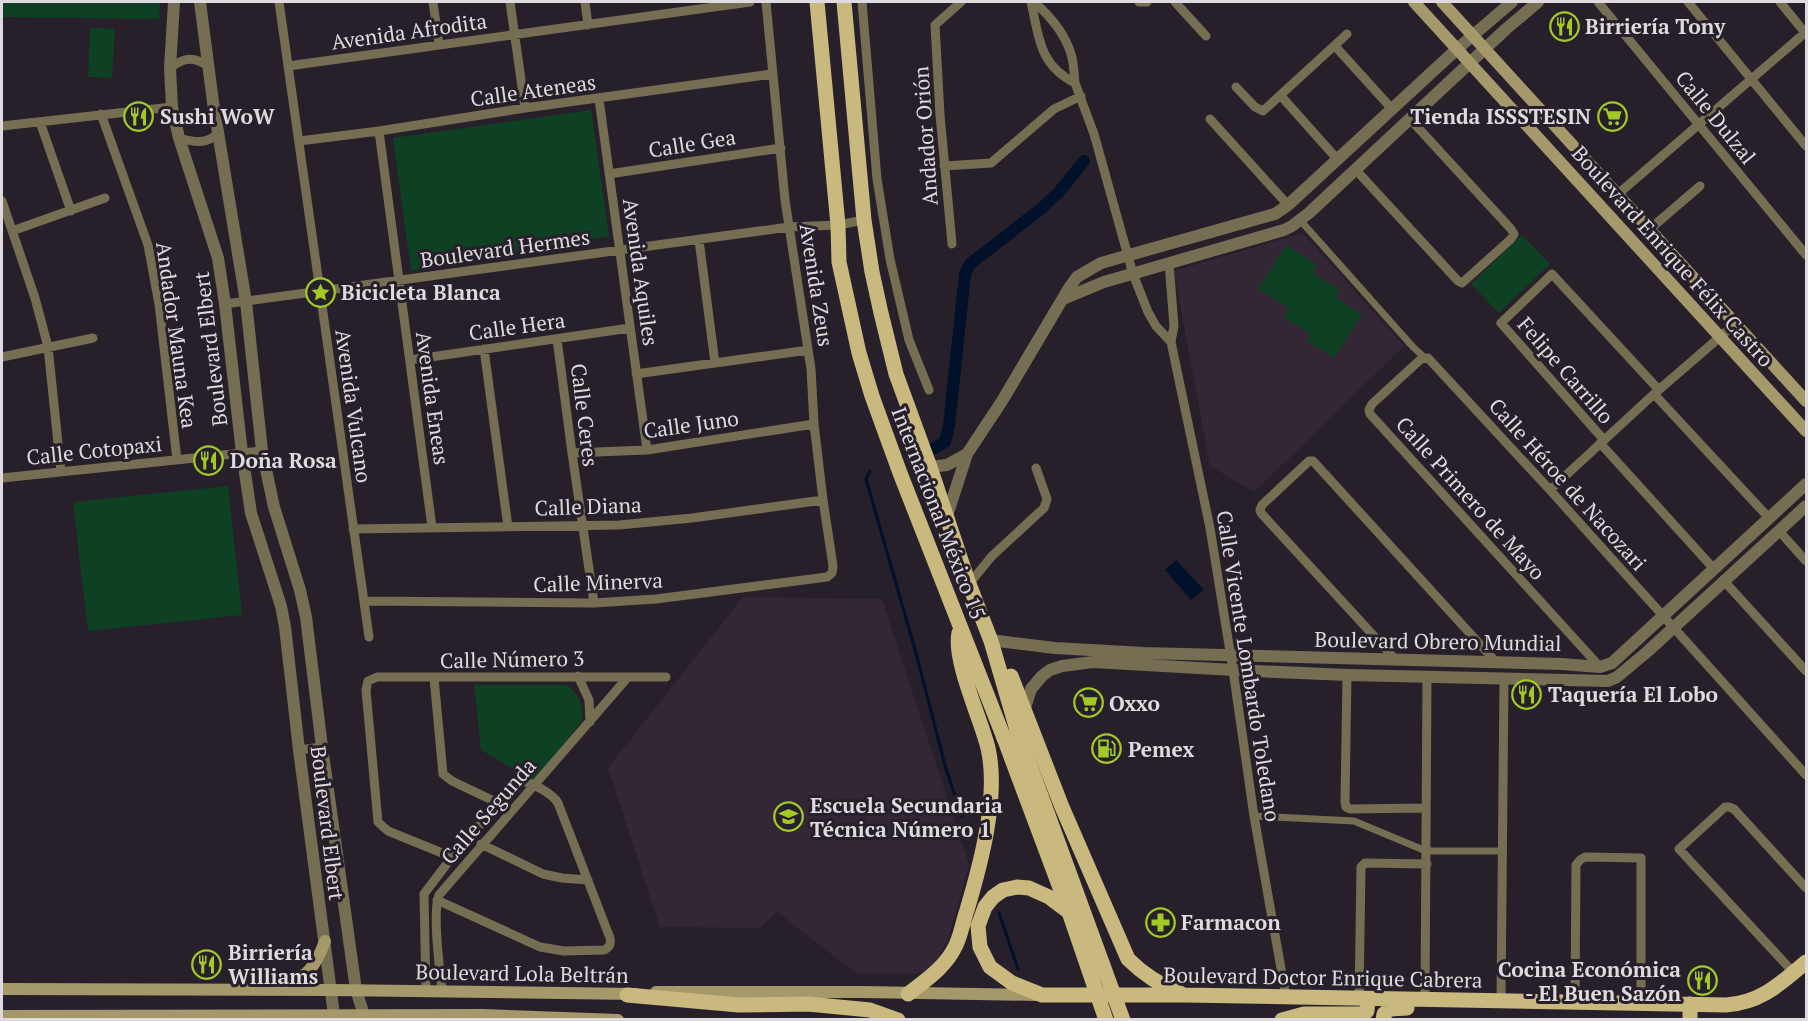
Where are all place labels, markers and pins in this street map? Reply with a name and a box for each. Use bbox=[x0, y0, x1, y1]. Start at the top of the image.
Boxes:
restaurant icon: Birriería Tony bbox=[1548, 10, 1580, 42]
place label: Birriería Tony bbox=[1585, 12, 1726, 40]
restaurant icon: Sushi WoW bbox=[123, 100, 155, 132]
supermarket icon: Tienda ISSSTESIN bbox=[1596, 100, 1628, 132]
place label: Sushi WoW bbox=[160, 102, 275, 130]
place label: Tienda ISSSTESIN bbox=[1410, 102, 1591, 130]
place icon: Bicicleta Blanca bbox=[304, 276, 336, 308]
place label: Bicicleta Blanca bbox=[341, 278, 501, 306]
restaurant icon: Doña Rosa bbox=[193, 444, 225, 476]
place label: Doña Rosa bbox=[230, 446, 337, 474]
restaurant icon: Taquería El Lobo bbox=[1511, 678, 1543, 710]
place label: Taquería El Lobo bbox=[1548, 680, 1718, 708]
supermarket icon: Oxxo bbox=[1072, 687, 1104, 719]
place label: Oxxo bbox=[1109, 689, 1160, 717]
fuel station icon: Pemex bbox=[1091, 733, 1123, 765]
place label: Pemex bbox=[1128, 735, 1194, 763]
place label: Escuela Secundaria Técnica Número 1 bbox=[810, 791, 1003, 843]
school or university icon: Escuela Secundaria Técnica Número 1 bbox=[773, 801, 805, 833]
pharmacy icon: Farmacon bbox=[1144, 906, 1176, 938]
place label: Farmacon bbox=[1181, 908, 1281, 936]
place label: Birriería Williams bbox=[228, 938, 318, 990]
restaurant icon: Birriería Williams bbox=[191, 948, 223, 980]
place label: Cocina Económica - El Buen Sazón bbox=[1498, 955, 1681, 1007]
restaurant icon: Cocina Económica - El Buen Sazón bbox=[1686, 965, 1718, 997]

